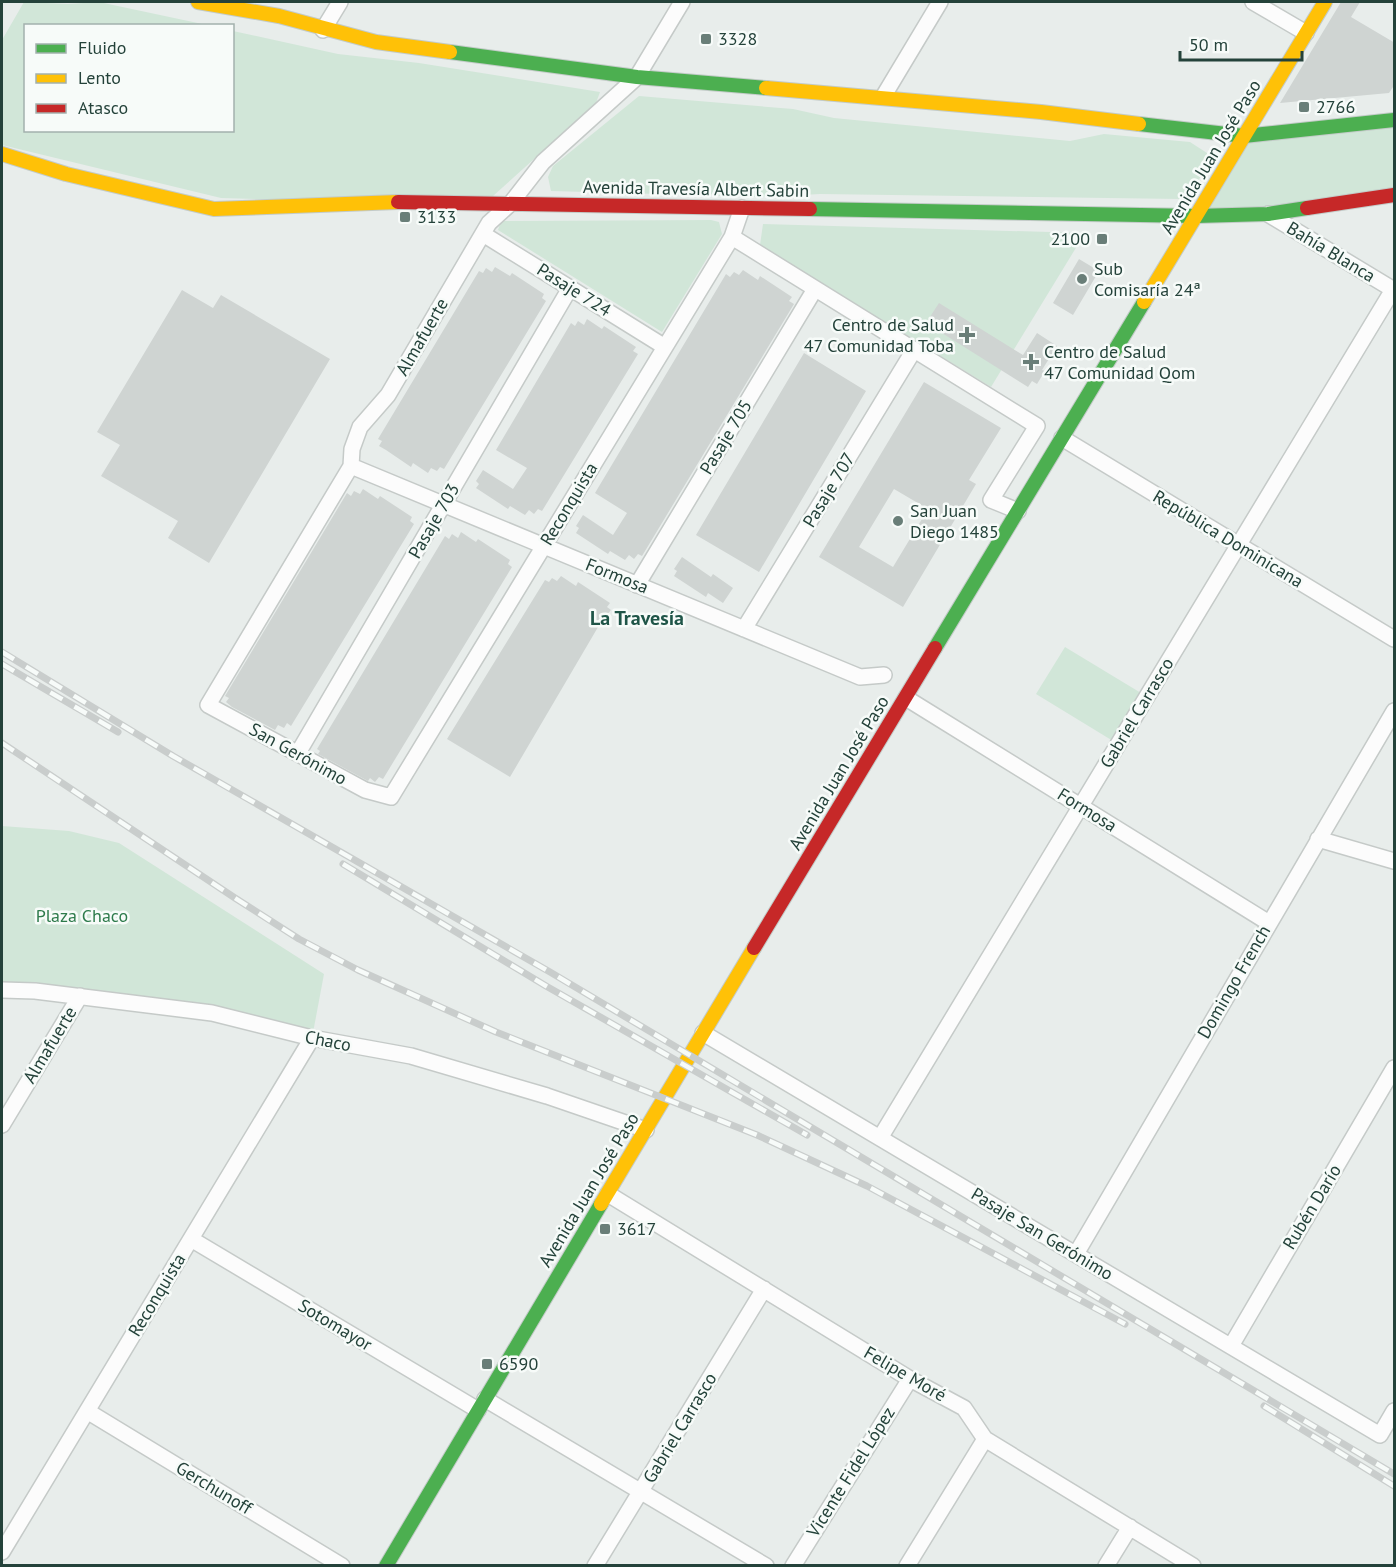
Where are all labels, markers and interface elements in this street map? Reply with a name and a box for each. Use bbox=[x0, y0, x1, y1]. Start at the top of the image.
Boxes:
legend bbox=[24, 24, 234, 132]
scale bar bbox=[1180, 24, 1302, 62]
place label: 3328 bbox=[718, 27, 757, 50]
marker: 3328 bbox=[699, 32, 713, 46]
text: 50 m bbox=[1189, 33, 1228, 56]
text: Fluido bbox=[78, 36, 126, 59]
text: Lento bbox=[78, 66, 121, 89]
street label: Avenida Juan José Paso bbox=[1155, 75, 1266, 238]
place label: 2766 bbox=[1316, 95, 1355, 118]
text: Atasco bbox=[78, 96, 128, 119]
marker: 2766 bbox=[1297, 100, 1311, 114]
street label: Avenida Travesía Albert Sabin bbox=[583, 175, 809, 202]
place label: 3133 bbox=[417, 205, 456, 228]
marker: 3133 bbox=[398, 210, 412, 224]
street label: Bahía Blanca bbox=[1283, 216, 1380, 287]
place label: 2100 bbox=[1051, 227, 1090, 250]
marker: 2100 bbox=[1095, 232, 1109, 246]
place label: Sub Comisaría 24ª bbox=[1094, 257, 1201, 301]
street label: Pasaje 724 bbox=[533, 258, 616, 321]
marker: Sub Comisaría 24ª bbox=[1075, 272, 1089, 286]
street label: Almafuerte bbox=[390, 294, 453, 380]
place label: Centro de Salud 47 Comunidad Toba bbox=[804, 313, 954, 357]
marker: Centro de Salud 47 Comunidad Toba bbox=[958, 326, 976, 344]
place label: Centro de Salud 47 Comunidad Qom bbox=[1044, 340, 1195, 384]
marker: Centro de Salud 47 Comunidad Qom bbox=[1022, 353, 1040, 371]
street label: Pasaje 705 bbox=[694, 395, 757, 478]
street label: Pasaje 707 bbox=[797, 448, 860, 531]
street label: Reconquista bbox=[535, 458, 602, 549]
street label: Pasaje 703 bbox=[403, 479, 464, 562]
street label: República Dominicana bbox=[1149, 485, 1308, 593]
place label: San Juan Diego 1485 bbox=[910, 499, 999, 543]
marker: San Juan Diego 1485 bbox=[891, 514, 905, 528]
street label: Formosa bbox=[582, 553, 652, 599]
district label: La Travesía bbox=[590, 605, 684, 631]
street label: Gabriel Carrasco bbox=[1095, 653, 1179, 772]
street label: Avenida Juan José Paso bbox=[783, 691, 894, 854]
street label: San Gerónimo bbox=[245, 717, 351, 790]
street label: Formosa bbox=[1053, 782, 1121, 837]
park label: Plaza Chaco bbox=[36, 904, 128, 927]
street label: Domingo French bbox=[1192, 921, 1275, 1043]
street label: Almafuerte bbox=[18, 1002, 81, 1087]
street label: Chaco bbox=[303, 1025, 353, 1056]
street label: Avenida Juan José Paso bbox=[533, 1108, 644, 1271]
street label: Rubén Darío bbox=[1277, 1160, 1346, 1253]
street label: Pasaje San Gerónimo bbox=[967, 1182, 1117, 1285]
place label: 3617 bbox=[617, 1217, 656, 1240]
marker: 3617 bbox=[598, 1222, 612, 1236]
street label: Reconquista bbox=[123, 1249, 190, 1340]
street label: Sotomayor bbox=[294, 1294, 376, 1356]
street label: Felipe Moré bbox=[860, 1341, 951, 1406]
place label: 6590 bbox=[499, 1352, 538, 1375]
marker: 6590 bbox=[480, 1357, 494, 1371]
street label: Gabriel Carrasco bbox=[638, 1368, 722, 1487]
street label: Vicente Fidel López bbox=[801, 1402, 900, 1542]
street label: Gerchunoff bbox=[172, 1456, 258, 1520]

